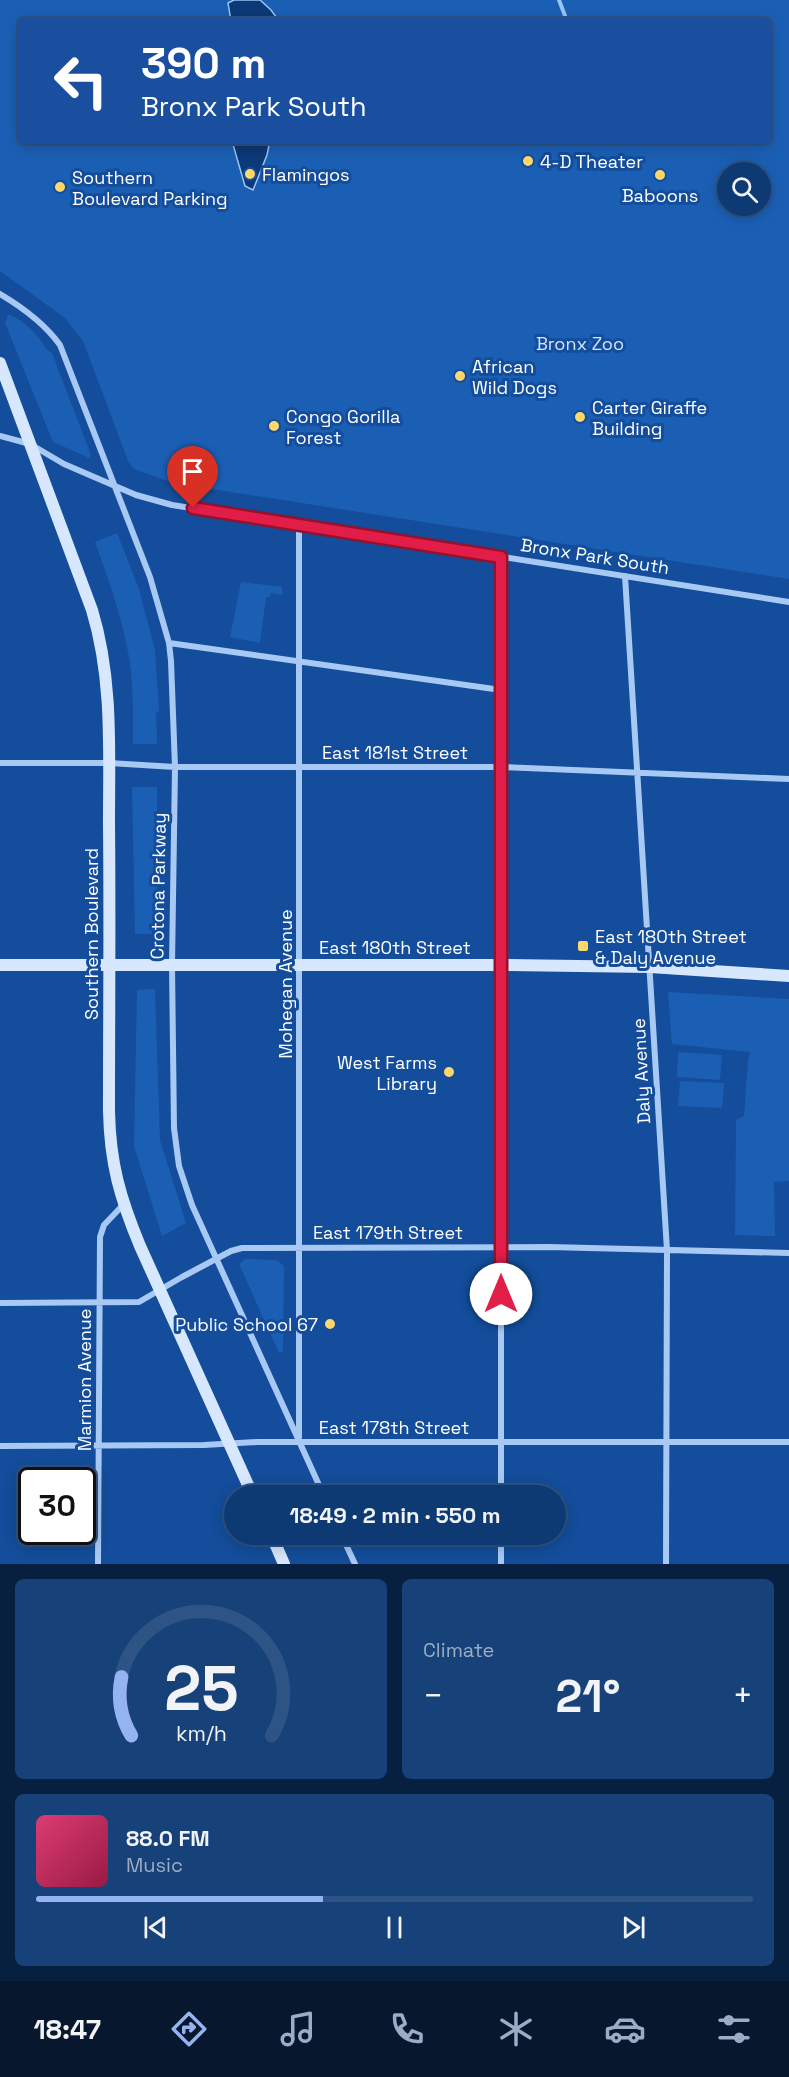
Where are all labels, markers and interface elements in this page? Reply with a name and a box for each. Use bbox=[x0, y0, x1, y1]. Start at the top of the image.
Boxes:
text: 390 m bbox=[141, 37, 266, 90]
icon: left bbox=[42, 42, 120, 120]
text: Bronx Park South bbox=[141, 89, 367, 124]
place label: 4-D Theater bbox=[540, 150, 643, 173]
marker: 4-D Theater bbox=[521, 154, 535, 168]
map controls bbox=[717, 162, 771, 216]
button: search bbox=[717, 162, 771, 216]
place label: Flamingos bbox=[262, 163, 350, 186]
place label: Southern Boulevard Parking bbox=[72, 166, 228, 210]
marker: Flamingos bbox=[243, 167, 257, 181]
marker: Baboons bbox=[653, 168, 667, 182]
marker: Southern Boulevard Parking bbox=[53, 180, 67, 194]
place label: Baboons bbox=[622, 184, 698, 207]
park label: Bronx Zoo bbox=[536, 332, 624, 355]
place label: African Wild Dogs bbox=[472, 355, 557, 399]
marker: African Wild Dogs bbox=[453, 369, 467, 383]
place label: Carter Giraffe Building bbox=[592, 396, 707, 440]
place label: Congo Gorilla Forest bbox=[286, 405, 400, 449]
marker: Carter Giraffe Building bbox=[573, 410, 587, 424]
marker: Congo Gorilla Forest bbox=[267, 419, 281, 433]
pin bbox=[167, 446, 218, 508]
icon: arrive bbox=[176, 455, 209, 488]
street label: Bronx Park South bbox=[519, 533, 671, 579]
street label: East 181st Street bbox=[322, 741, 468, 764]
street label: Crotona Parkway bbox=[145, 812, 171, 960]
street label: Southern Boulevard bbox=[80, 848, 103, 1020]
street label: Mohegan Avenue bbox=[274, 909, 297, 1059]
place label: East 180th Street & Daly Avenue bbox=[595, 925, 747, 969]
street label: East 180th Street bbox=[319, 936, 471, 959]
marker: East 180th Street & Daly Avenue bbox=[576, 939, 590, 953]
street label: Daly Avenue bbox=[627, 1018, 655, 1124]
place label: West Farms Library bbox=[337, 1051, 437, 1095]
marker: West Farms Library bbox=[442, 1065, 456, 1079]
street label: East 179th Street bbox=[313, 1221, 463, 1244]
position arrow bbox=[469, 1262, 533, 1326]
street label: Marmion Avenue bbox=[73, 1309, 96, 1451]
place label: Public School 67 bbox=[175, 1313, 318, 1336]
marker: Public School 67 bbox=[323, 1317, 337, 1331]
street label: East 178th Street bbox=[319, 1416, 469, 1439]
speed limit sign: 30 bbox=[18, 1467, 96, 1545]
text: 18:49 · 2 min · 550 m bbox=[289, 1501, 501, 1529]
text: Climate bbox=[423, 1637, 494, 1663]
text: 25 bbox=[164, 1649, 238, 1728]
text: 21° bbox=[556, 1668, 620, 1725]
text: − bbox=[423, 1675, 443, 1717]
text: + bbox=[733, 1675, 753, 1717]
text: km/h bbox=[175, 1720, 227, 1747]
text: 88.0 FM bbox=[126, 1824, 210, 1852]
text: Music bbox=[126, 1852, 183, 1878]
icon: previous bbox=[139, 1911, 172, 1944]
icon: pause bbox=[378, 1911, 411, 1944]
icon: next bbox=[617, 1911, 650, 1944]
icon: directions bbox=[168, 2008, 210, 2050]
icon: music bbox=[277, 2008, 319, 2050]
icon: phone bbox=[386, 2008, 428, 2050]
icon: climate bbox=[495, 2008, 537, 2050]
icon: car bbox=[604, 2008, 646, 2050]
icon: filters bbox=[713, 2008, 755, 2050]
text: 18:47 bbox=[34, 2012, 101, 2047]

